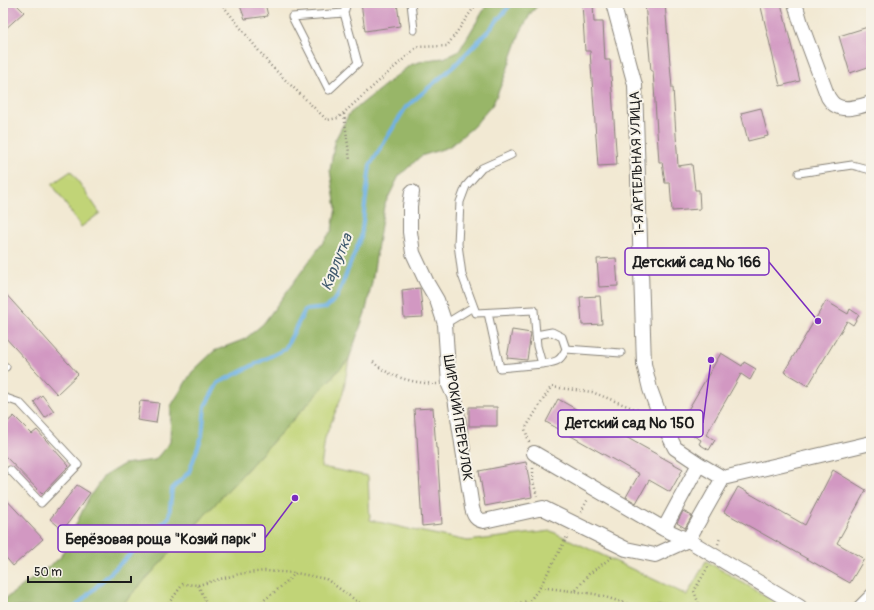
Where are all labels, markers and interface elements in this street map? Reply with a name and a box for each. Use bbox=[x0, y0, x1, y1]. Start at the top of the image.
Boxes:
street label: 1-Я АРТЕЛЬНАЯ УЛИЦА bbox=[626, 91, 648, 235]
water label: Карлутка bbox=[317, 230, 357, 293]
callout: Детский сад № 166 bbox=[625, 248, 769, 275]
text: Детский сад № 166 bbox=[632, 253, 761, 272]
street label: ШИРОКИЙ ПЕРЕУЛОК bbox=[440, 354, 476, 482]
callout: Детский сад № 150 bbox=[558, 410, 703, 437]
text: Детский сад № 150 bbox=[565, 414, 694, 433]
callout: Берёзовая роща "Козий парк" bbox=[58, 525, 265, 552]
text: Берёзовая роща "Козий парк" bbox=[65, 530, 257, 549]
scale bar bbox=[28, 558, 131, 584]
text: 50 m bbox=[34, 565, 62, 580]

